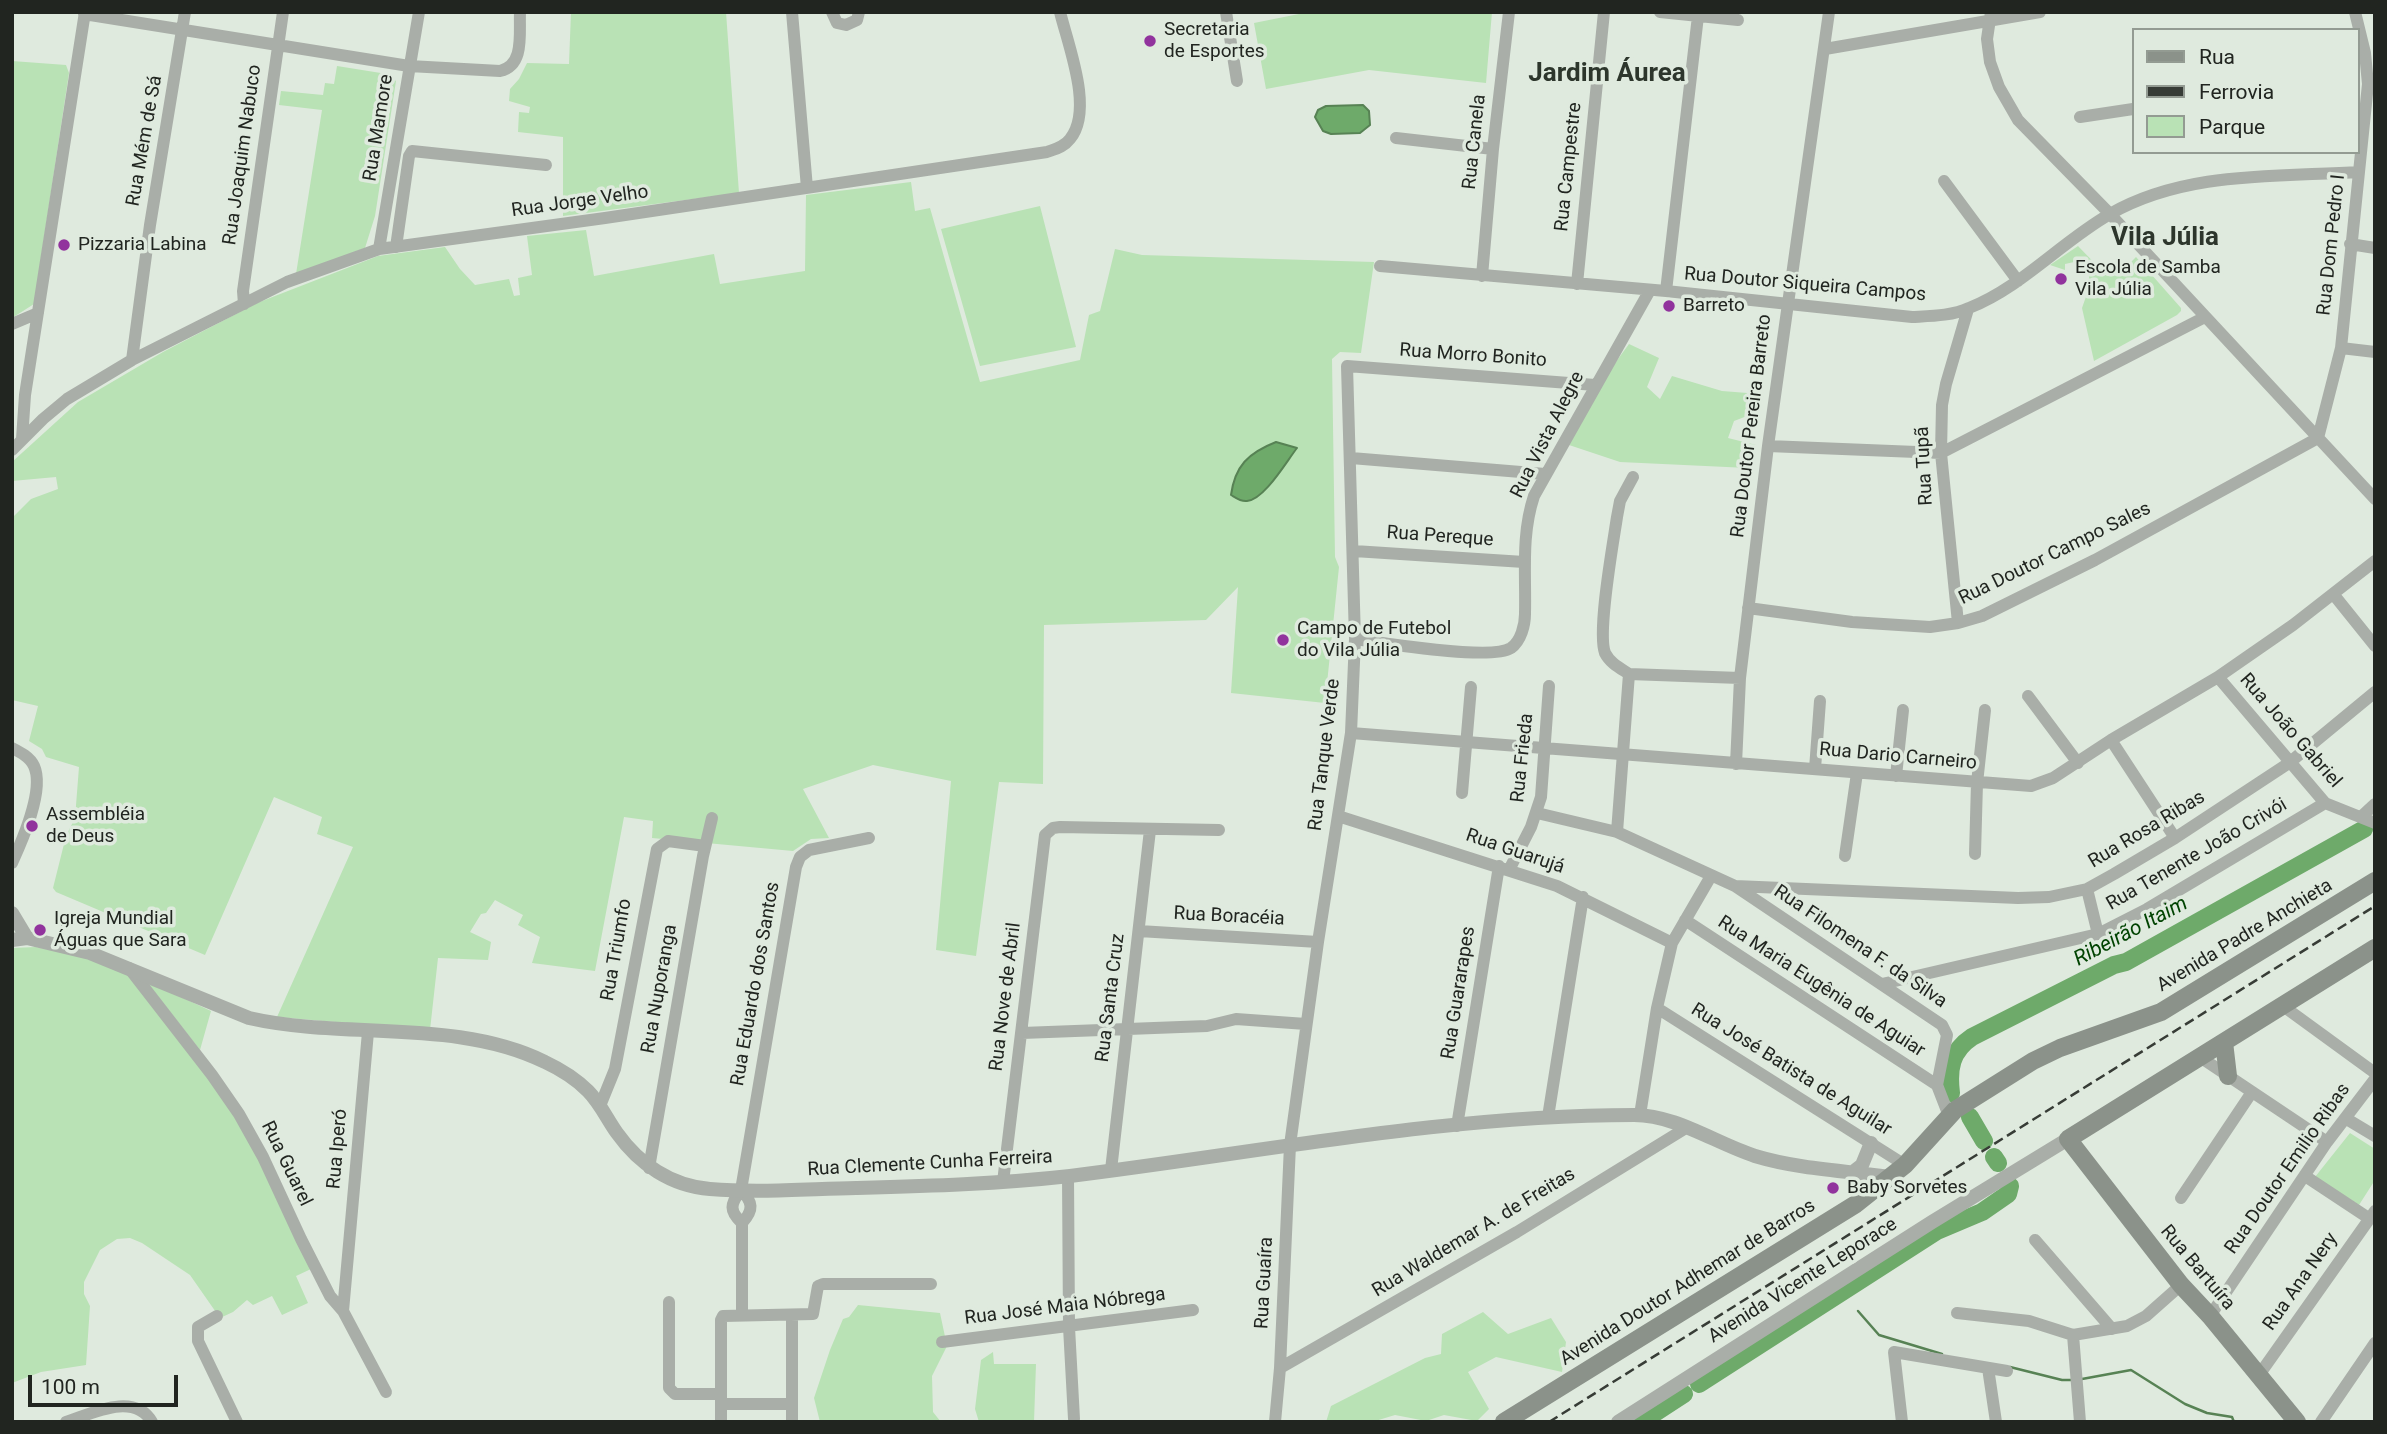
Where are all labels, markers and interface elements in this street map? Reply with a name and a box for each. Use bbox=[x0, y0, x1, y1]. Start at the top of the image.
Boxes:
place label: Secretaria de Esportes bbox=[1164, 19, 1265, 63]
legend bbox=[2132, 28, 2359, 154]
marker: Secretaria de Esportes bbox=[1142, 33, 1158, 49]
text: Rua bbox=[2199, 45, 2235, 69]
district label: Jardim Áurea bbox=[1528, 58, 1686, 90]
street label: Rua Joaquim Nabuco bbox=[219, 63, 267, 247]
street label: Rua Mamore bbox=[359, 73, 399, 183]
street label: Rua Mém de Sá bbox=[122, 74, 168, 208]
text: Ferrovia bbox=[2199, 80, 2274, 104]
street label: Rua Canela bbox=[1459, 93, 1491, 191]
street label: Rua Campestre bbox=[1551, 101, 1587, 233]
text: Parque bbox=[2199, 115, 2265, 139]
street label: Rua Dom Pedro I bbox=[2313, 173, 2351, 317]
street label: Rua Jorge Velho bbox=[510, 181, 650, 223]
district label: Vila Júlia bbox=[2111, 222, 2219, 254]
place label: Pizzaria Labina bbox=[78, 234, 207, 256]
marker: Pizzaria Labina bbox=[56, 237, 72, 253]
place label: Escola de Samba Vila Júlia bbox=[2075, 257, 2221, 301]
street label: Rua Doutor Siqueira Campos bbox=[1683, 263, 1927, 307]
marker: Escola de Samba Vila Júlia bbox=[2053, 271, 2069, 287]
place label: Barreto bbox=[1683, 295, 1745, 317]
marker: Barreto bbox=[1661, 298, 1677, 314]
street label: Rua Doutor Pereira Barreto bbox=[1727, 313, 1777, 539]
street label: Rua Morro Bonito bbox=[1399, 339, 1547, 373]
street label: Rua Vista Alegre bbox=[1506, 368, 1590, 502]
street label: Rua Tupã bbox=[1912, 426, 1938, 506]
street label: Rua Doutor Campo Sales bbox=[1955, 498, 2155, 610]
street label: Rua Pereque bbox=[1386, 522, 1494, 552]
place label: Campo de Futebol do Vila Júlia bbox=[1297, 618, 1451, 662]
marker: Campo de Futebol do Vila Júlia bbox=[1275, 632, 1291, 648]
street label: Rua João Gabriel bbox=[2234, 669, 2346, 793]
street label: Rua Tanque Verde bbox=[1304, 678, 1346, 832]
street label: Rua Frieda bbox=[1507, 712, 1539, 804]
street label: Rua Dario Carneiro bbox=[1818, 739, 1978, 775]
street label: Rua Rosa Ribas bbox=[2085, 786, 2209, 874]
street label: Rua Tenente João Crivói bbox=[2103, 794, 2291, 916]
place label: Assembléia de Deus bbox=[46, 804, 145, 848]
marker: Assembléia de Deus bbox=[24, 818, 40, 834]
street label: Rua Guarujá bbox=[1463, 824, 1567, 880]
street label: Avenida Padre Anchieta bbox=[2153, 875, 2337, 997]
street label: Rua Eduardo dos Santos bbox=[727, 880, 785, 1088]
street label: Rua Filomena F. da Silva bbox=[1769, 881, 1951, 1013]
water label: Ribeirão Itaim bbox=[2070, 891, 2192, 973]
street label: Rua Triumfo bbox=[597, 897, 637, 1003]
street label: Rua Boracéia bbox=[1173, 903, 1285, 931]
place label: Igreja Mundial Águas que Sara bbox=[54, 908, 186, 952]
street label: Rua Maria Eugênia de Aguiar bbox=[1713, 911, 1929, 1063]
street label: Rua Nove de Abril bbox=[986, 921, 1026, 1073]
marker: Igreja Mundial Águas que Sara bbox=[32, 922, 48, 938]
street label: Rua Nuporanga bbox=[637, 923, 683, 1055]
street label: Rua Guararapes bbox=[1437, 925, 1481, 1061]
street label: Rua Santa Cruz bbox=[1092, 932, 1130, 1064]
street label: Rua José Batista de Aguilar bbox=[1686, 999, 1896, 1141]
street label: Rua Doutor Emilio Ribas bbox=[2220, 1079, 2356, 1259]
street label: Rua Iperó bbox=[323, 1108, 353, 1190]
street label: Rua Guarel bbox=[256, 1118, 316, 1210]
street label: Rua Clemente Cunha Ferreira bbox=[807, 1146, 1053, 1182]
street label: Rua Waldemar A. de Freitas bbox=[1368, 1163, 1580, 1303]
place label: Baby Sorvetes bbox=[1847, 1177, 1967, 1199]
marker: Baby Sorvetes bbox=[1825, 1180, 1841, 1196]
street label: Avenida Doutor Adhemar de Barros bbox=[1556, 1195, 1820, 1371]
street label: Avenida Vicente Leporace bbox=[1704, 1213, 1902, 1349]
street label: Rua Bartuíra bbox=[2155, 1221, 2239, 1315]
street label: Rua Ana Nery bbox=[2259, 1229, 2343, 1335]
street label: Rua Guaíra bbox=[1251, 1236, 1279, 1330]
street label: Rua José Maia Nóbrega bbox=[963, 1283, 1167, 1331]
scale bar bbox=[32, 1360, 182, 1404]
text: 100 m bbox=[41, 1375, 100, 1399]

